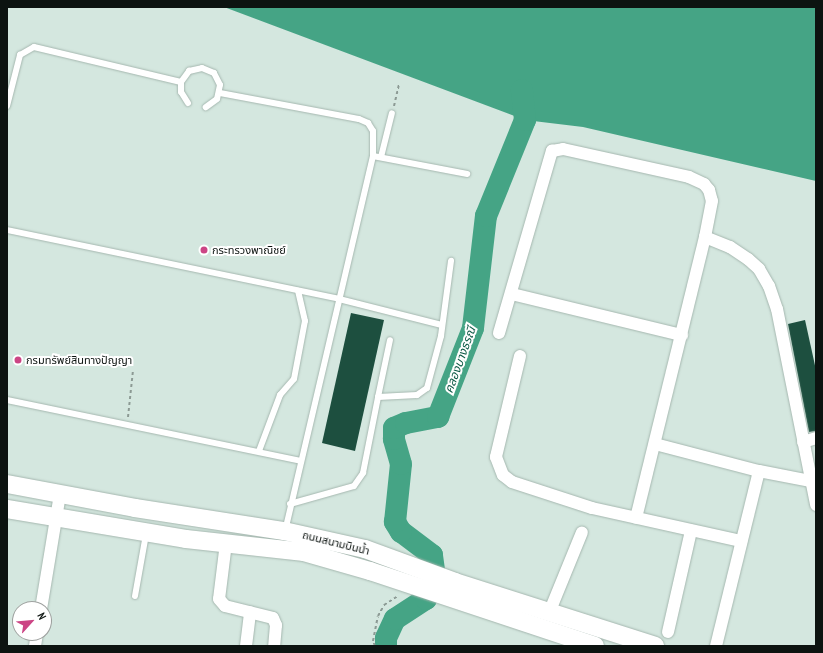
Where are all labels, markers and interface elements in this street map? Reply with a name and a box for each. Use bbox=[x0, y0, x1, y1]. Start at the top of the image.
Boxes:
place label: กระทรวงพาณิชย์ bbox=[212, 243, 286, 257]
marker: กระทรวงพาณิชย์ bbox=[199, 245, 209, 255]
water label: คลองบางธรณี bbox=[441, 325, 479, 395]
place label: กรมทรัพย์สินทางปัญญา bbox=[26, 353, 132, 367]
marker: กรมทรัพย์สินทางปัญญา bbox=[13, 355, 23, 365]
street label: ถนนสนามบินน้ำ bbox=[301, 528, 371, 558]
north arrow bbox=[12, 601, 52, 641]
text: N bbox=[34, 610, 49, 622]

